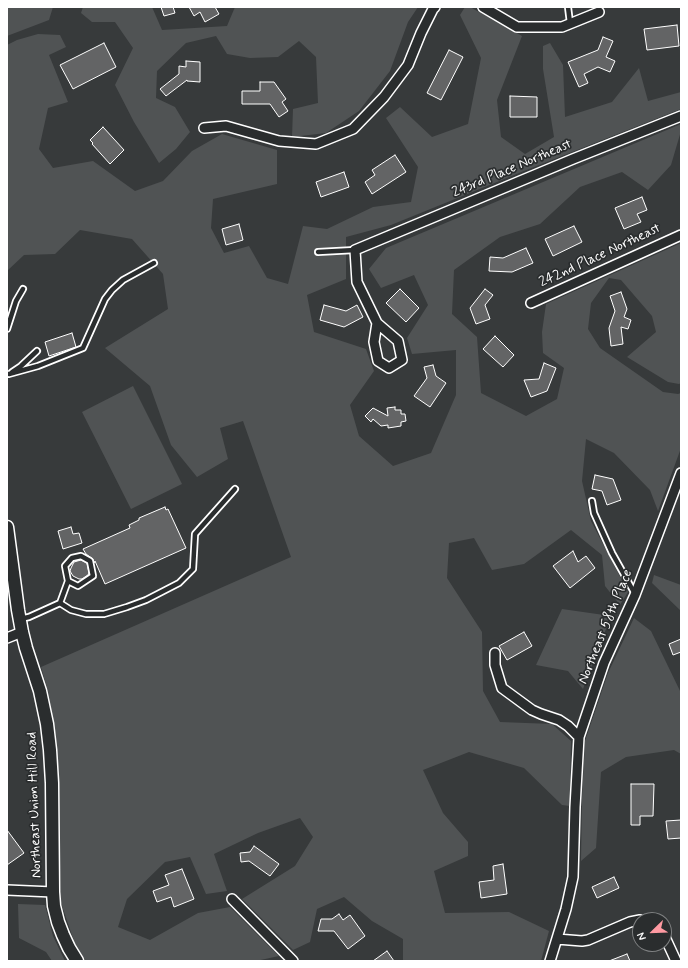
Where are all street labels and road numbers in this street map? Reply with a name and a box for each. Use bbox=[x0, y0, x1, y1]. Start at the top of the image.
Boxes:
street label: 243rd Place Northeast bbox=[450, 136, 574, 202]
street label: 242nd Place Northeast bbox=[537, 220, 663, 292]
street label: Northeast 58th Place bbox=[575, 567, 637, 687]
street label: Northeast Union Hill Road bbox=[24, 732, 46, 878]

